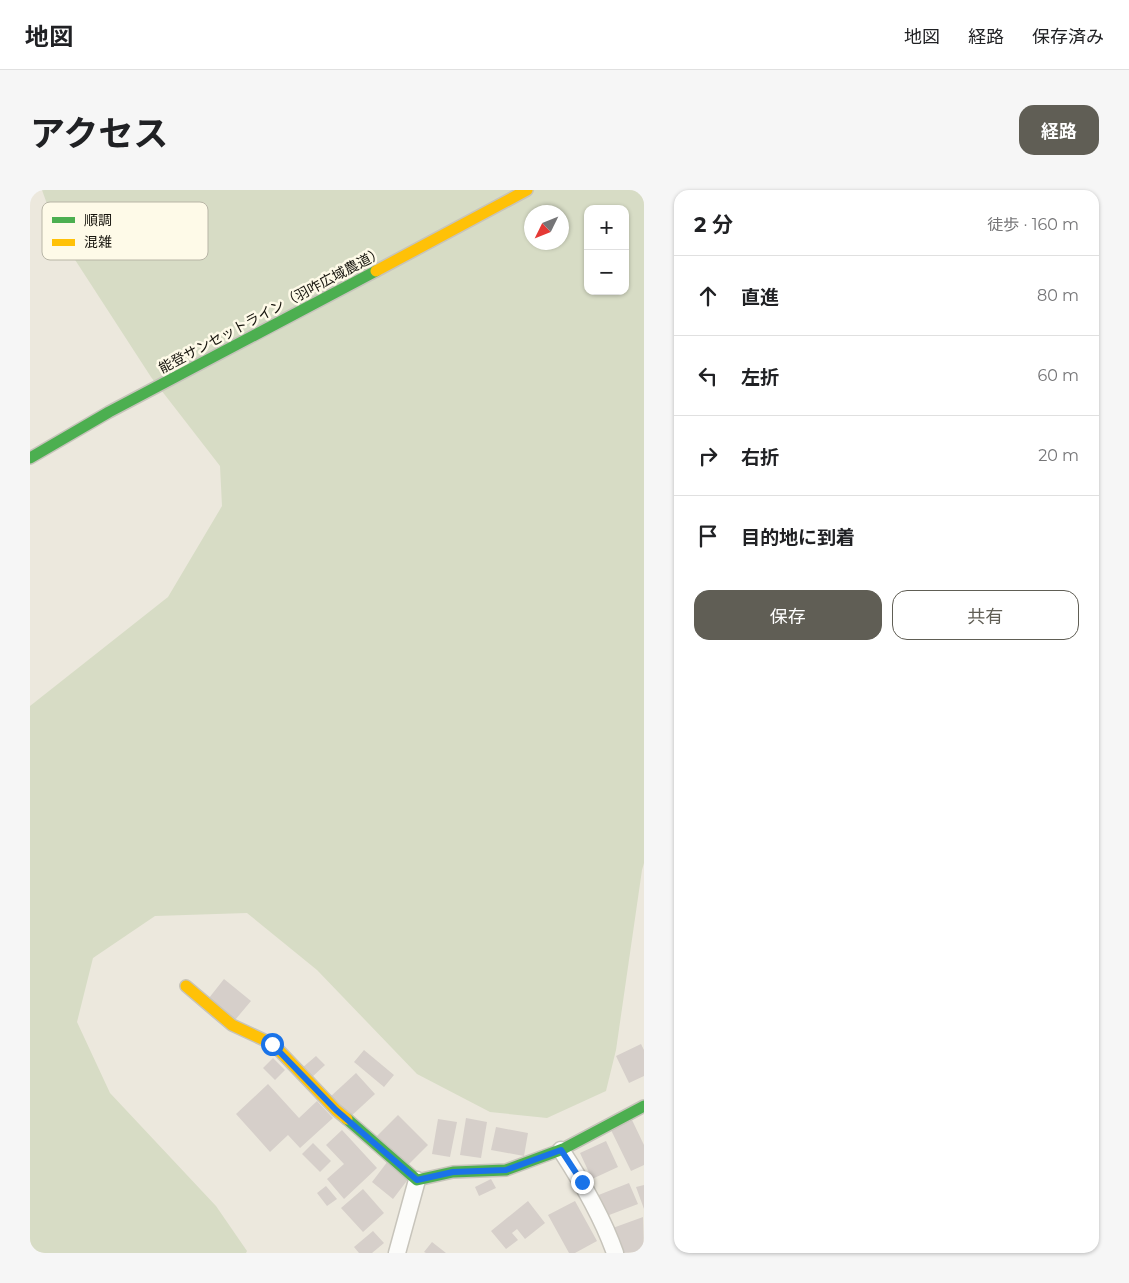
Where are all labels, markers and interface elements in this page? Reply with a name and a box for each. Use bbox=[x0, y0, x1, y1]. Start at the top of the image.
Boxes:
text: 地図 bbox=[25, 22, 73, 51]
text: 地図 bbox=[904, 26, 940, 48]
text: 経路 bbox=[968, 26, 1004, 48]
text: 保存済み bbox=[1032, 26, 1104, 48]
button: 経路 bbox=[1019, 105, 1099, 155]
text: アクセス bbox=[30, 112, 168, 155]
legend bbox=[42, 202, 208, 260]
north arrow bbox=[524, 205, 569, 250]
map controls bbox=[584, 205, 629, 295]
button: + bbox=[584, 205, 629, 250]
text: 順調 bbox=[84, 211, 112, 229]
text: 2 分 bbox=[694, 212, 733, 237]
text: 徒歩 · 160 m bbox=[987, 215, 1079, 234]
text: 混雑 bbox=[84, 233, 112, 251]
street label: 能登サンセットライン（羽咋広域農道） bbox=[156, 243, 386, 377]
button: − bbox=[584, 250, 629, 295]
icon: ahead bbox=[694, 282, 722, 310]
text: 直進 bbox=[741, 286, 779, 309]
text: 80 m bbox=[1037, 286, 1079, 305]
icon: left bbox=[694, 362, 722, 390]
text: 左折 bbox=[741, 366, 779, 389]
text: 60 m bbox=[1037, 366, 1079, 385]
icon: right bbox=[694, 442, 722, 470]
text: 右折 bbox=[741, 446, 779, 469]
text: 20 m bbox=[1038, 446, 1079, 465]
icon: arrive bbox=[694, 522, 722, 550]
text: 目的地に到着 bbox=[741, 526, 855, 549]
button: 保存 bbox=[694, 590, 882, 640]
button: 共有 bbox=[892, 590, 1079, 640]
route start bbox=[261, 1033, 284, 1056]
route end bbox=[571, 1171, 594, 1194]

